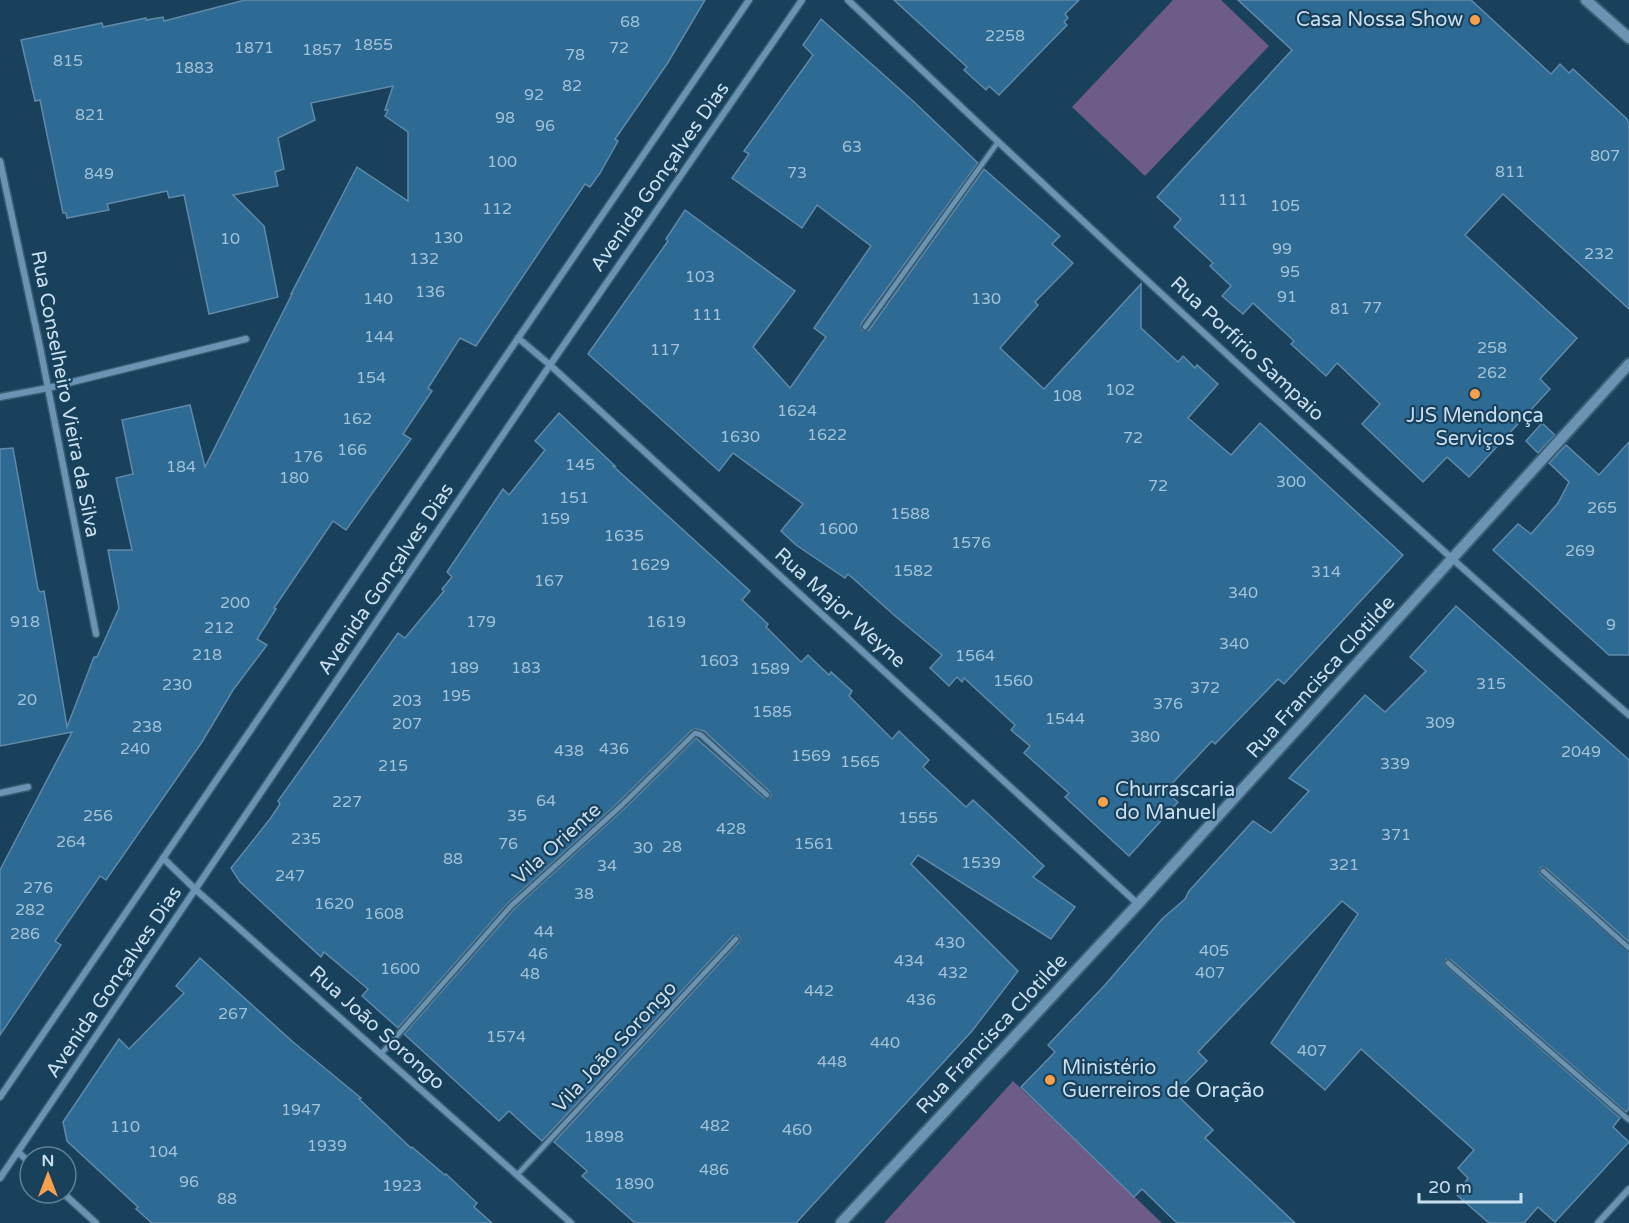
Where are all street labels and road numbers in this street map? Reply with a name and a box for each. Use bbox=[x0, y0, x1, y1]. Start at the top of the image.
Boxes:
street label: Avenida Gonçalves Dias bbox=[585, 78, 735, 276]
street label: Rua Conselheiro Vieira da Silva bbox=[25, 248, 105, 540]
street label: Rua Porfírio Sampaio bbox=[1165, 272, 1329, 426]
street label: Avenida Gonçalves Dias bbox=[313, 479, 459, 679]
street label: Rua Major Weyne bbox=[769, 543, 911, 673]
street label: Rua Francisca Clotilde bbox=[1242, 591, 1400, 763]
street label: Vila Oriente bbox=[508, 798, 606, 890]
street label: Avenida Gonçalves Dias bbox=[41, 882, 187, 1082]
street label: Rua Francisca Clotilde bbox=[911, 949, 1073, 1119]
street label: Rua João Sorongo bbox=[304, 961, 450, 1095]
street label: Vila João Sorongo bbox=[548, 976, 682, 1118]

